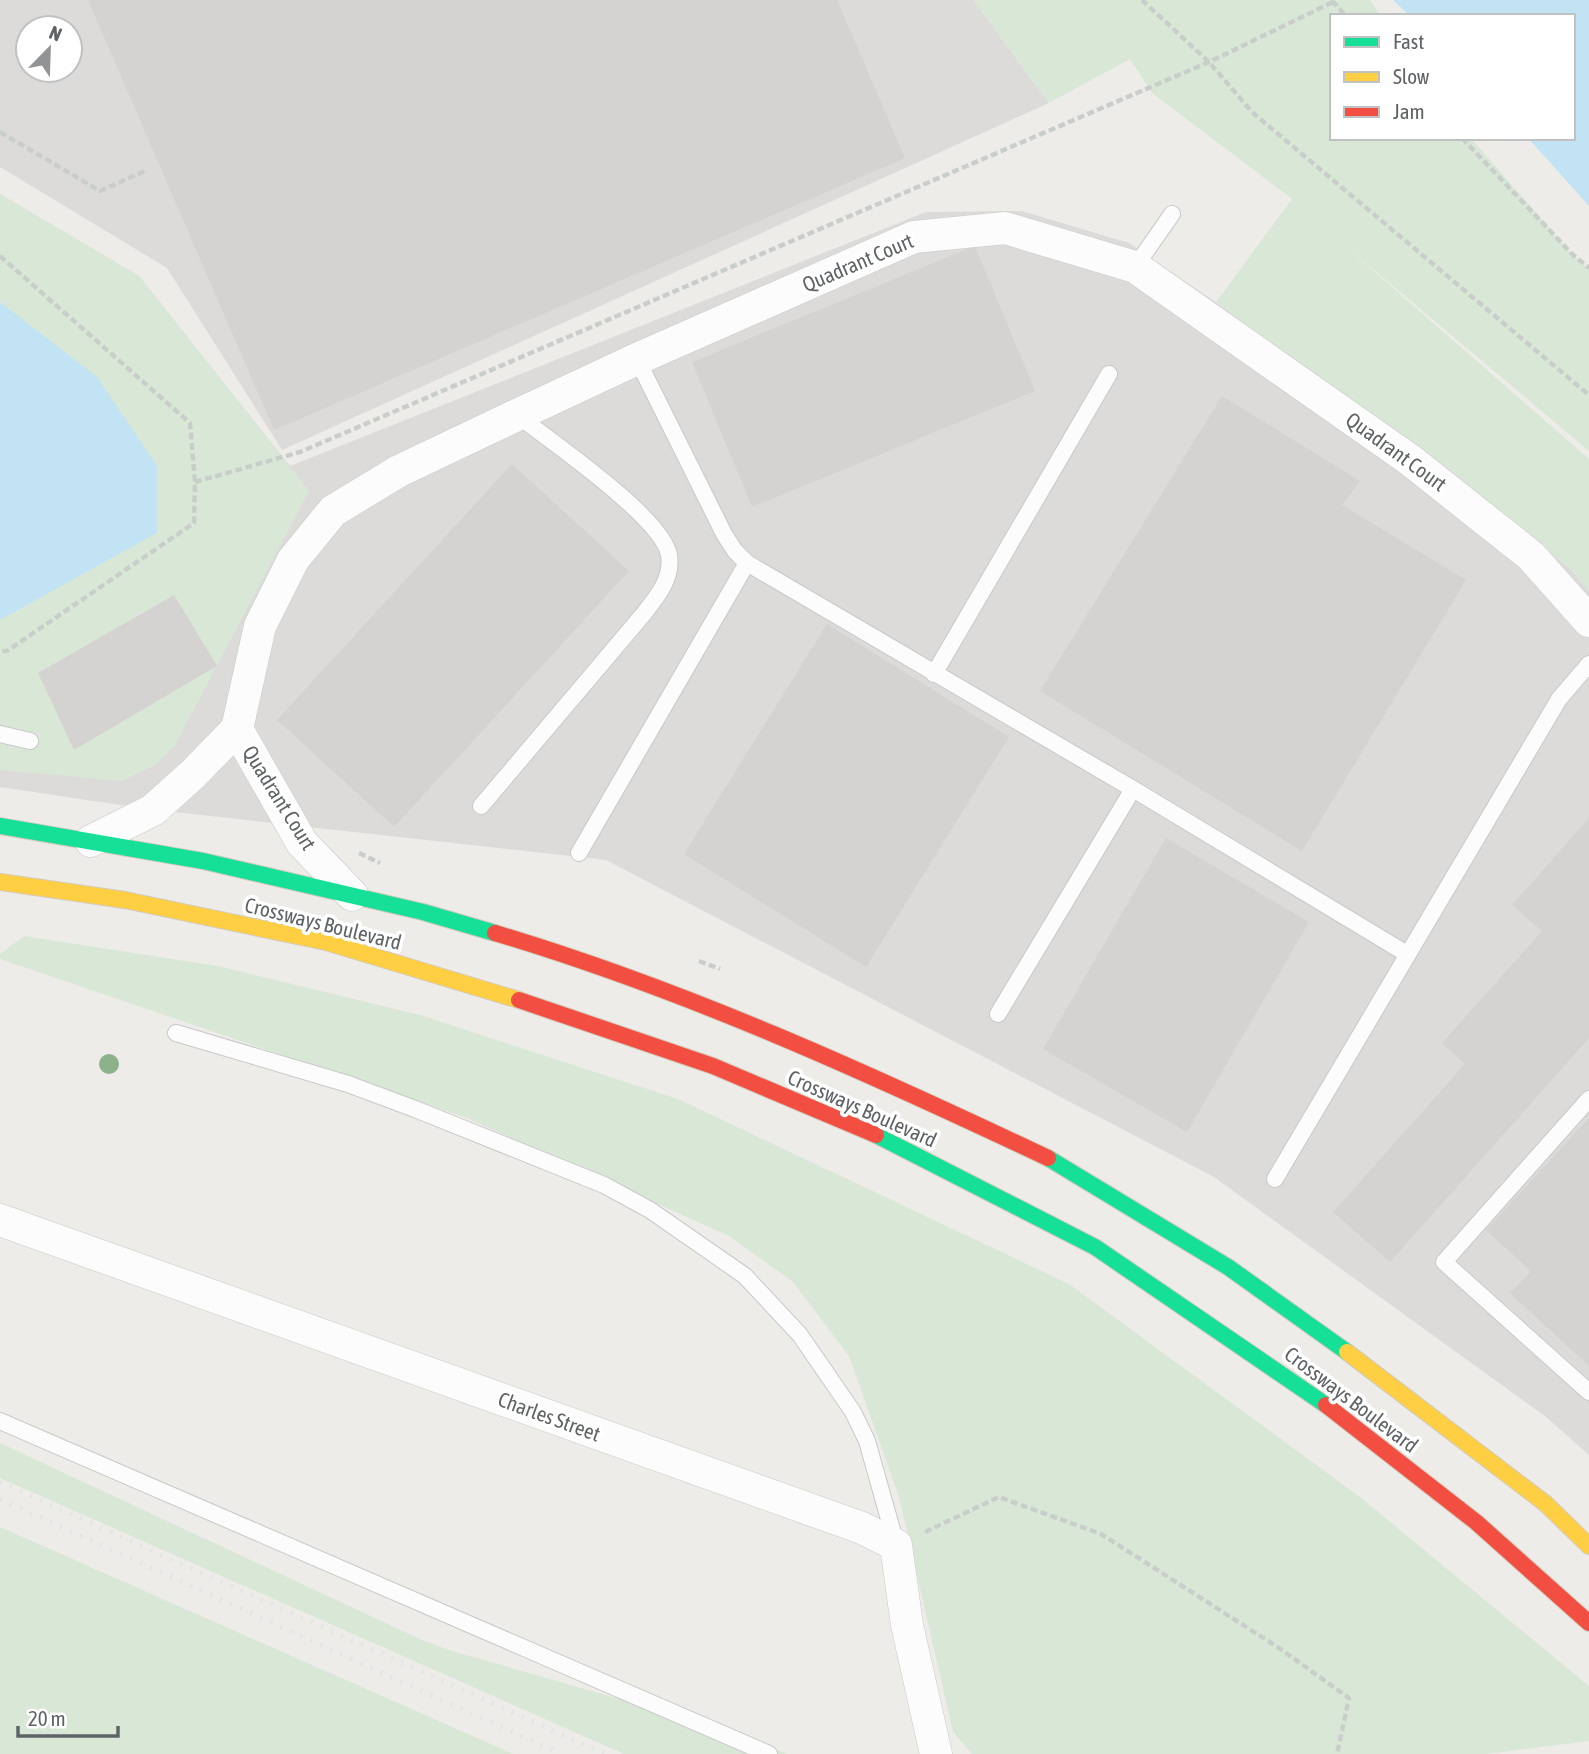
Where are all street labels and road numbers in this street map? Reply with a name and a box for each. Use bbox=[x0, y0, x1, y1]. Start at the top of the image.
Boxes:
street label: Quadrant Court bbox=[798, 228, 917, 296]
street label: Quadrant Court bbox=[1342, 407, 1451, 496]
street label: Quadrant Court bbox=[238, 741, 321, 854]
street label: Crossways Boulevard bbox=[243, 892, 404, 954]
street label: Crossways Boulevard bbox=[784, 1065, 941, 1152]
street label: Crossways Boulevard bbox=[1280, 1341, 1423, 1457]
street label: Charles Street bbox=[495, 1387, 604, 1446]

